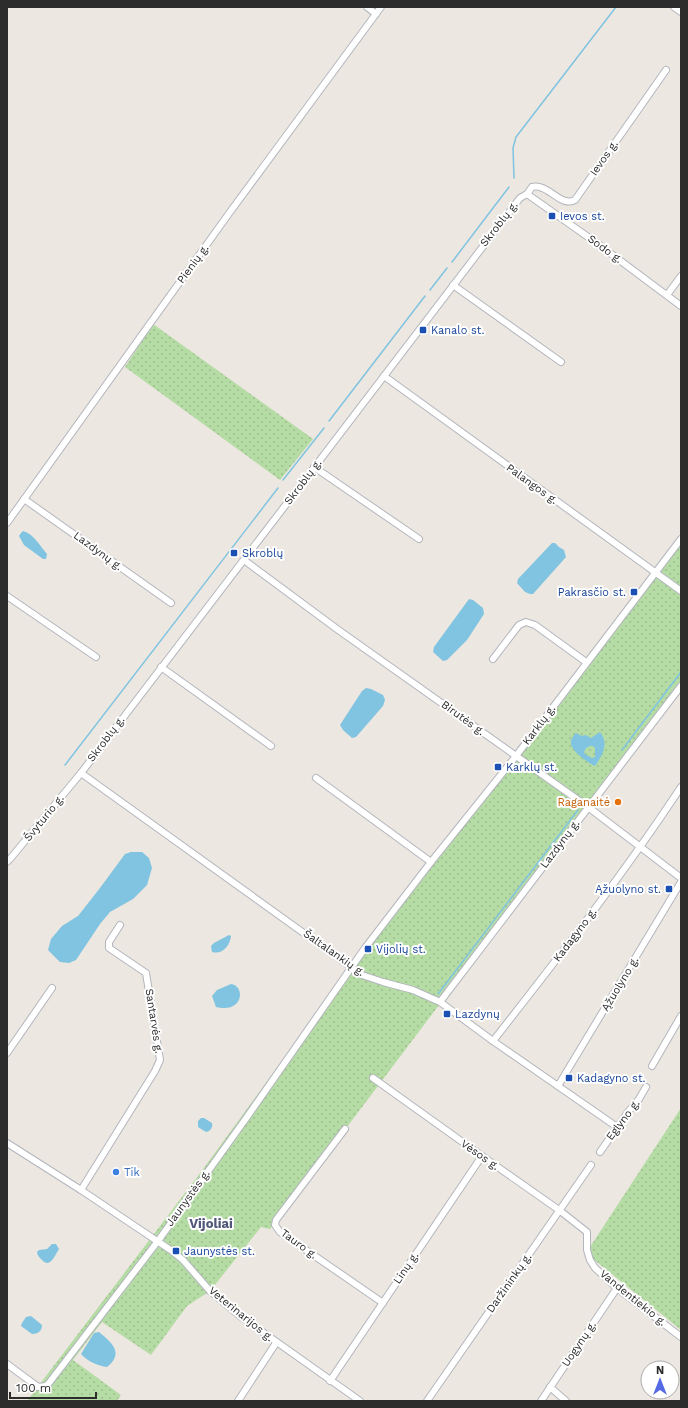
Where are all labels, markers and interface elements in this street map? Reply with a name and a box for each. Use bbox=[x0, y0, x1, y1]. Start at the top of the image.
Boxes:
street label: Ievos g. bbox=[587, 138, 621, 178]
street label: Skroblų g. bbox=[477, 199, 521, 249]
place label: Ievos st. bbox=[560, 210, 605, 223]
marker: Ievos st. bbox=[547, 211, 557, 221]
street label: Sodo g. bbox=[585, 232, 625, 266]
street label: Pienių g. bbox=[175, 242, 212, 286]
place label: Kanalo st. bbox=[431, 324, 484, 337]
marker: Kanalo st. bbox=[418, 325, 428, 335]
street label: Skroblų g. bbox=[282, 457, 324, 507]
street label: Palangos g. bbox=[504, 461, 560, 507]
street label: Lazdynų g. bbox=[71, 529, 125, 573]
place label: Skroblų bbox=[242, 547, 283, 560]
marker: Skroblų bbox=[229, 548, 239, 558]
place label: Pakrasčio st. bbox=[558, 586, 626, 599]
marker: Pakrasčio st. bbox=[629, 587, 639, 597]
street label: Birutės g. bbox=[439, 698, 487, 738]
street label: Karklų g. bbox=[520, 702, 558, 748]
street label: Skroblų g. bbox=[85, 714, 127, 764]
place label: Karklų st. bbox=[506, 761, 557, 774]
marker: Karklų st. bbox=[493, 762, 503, 772]
street label: Švyturio g. bbox=[20, 791, 67, 844]
place label: Raganaitė bbox=[557, 796, 610, 809]
marker: Raganaitė bbox=[613, 797, 623, 807]
street label: Lazdynų g. bbox=[538, 817, 582, 871]
place label: Ąžuolyno st. bbox=[595, 883, 661, 896]
marker: Ąžuolyno st. bbox=[664, 884, 674, 894]
street label: Kadagyno g. bbox=[551, 906, 599, 964]
street label: Šaltalankių g. bbox=[301, 926, 368, 979]
place label: Vijolių st. bbox=[376, 943, 426, 956]
marker: Vijolių st. bbox=[363, 944, 373, 954]
street label: Ąžuolyno g. bbox=[599, 954, 641, 1014]
street label: Santarvės g. bbox=[142, 988, 166, 1054]
place label: Lazdynų bbox=[455, 1008, 500, 1021]
marker: Lazdynų bbox=[442, 1009, 452, 1019]
place label: Kadagyno st. bbox=[577, 1072, 646, 1085]
marker: Kadagyno st. bbox=[564, 1073, 574, 1083]
street label: Eglyno g. bbox=[603, 1097, 643, 1143]
street label: Vėsos g. bbox=[458, 1137, 502, 1173]
place label: Tik bbox=[124, 1166, 140, 1179]
marker: Tik bbox=[111, 1167, 121, 1177]
street label: Jaunystės g. bbox=[163, 1167, 213, 1229]
district label: Vijoliai bbox=[189, 1216, 233, 1231]
street label: Tauro g. bbox=[278, 1226, 320, 1262]
place label: Jaunystės st. bbox=[184, 1245, 255, 1258]
marker: Jaunystės st. bbox=[171, 1246, 181, 1256]
street label: Linų g. bbox=[391, 1250, 421, 1286]
street label: Daržininkų g. bbox=[484, 1251, 534, 1315]
street label: Vandentiekio g. bbox=[597, 1267, 669, 1329]
street label: Veterinarijos g. bbox=[206, 1284, 276, 1344]
street label: Uogynų g. bbox=[559, 1319, 599, 1369]
north arrow bbox=[640, 1360, 680, 1400]
text: N bbox=[656, 1364, 664, 1377]
scale bar bbox=[10, 1374, 96, 1400]
text: 100 m bbox=[16, 1381, 51, 1395]

